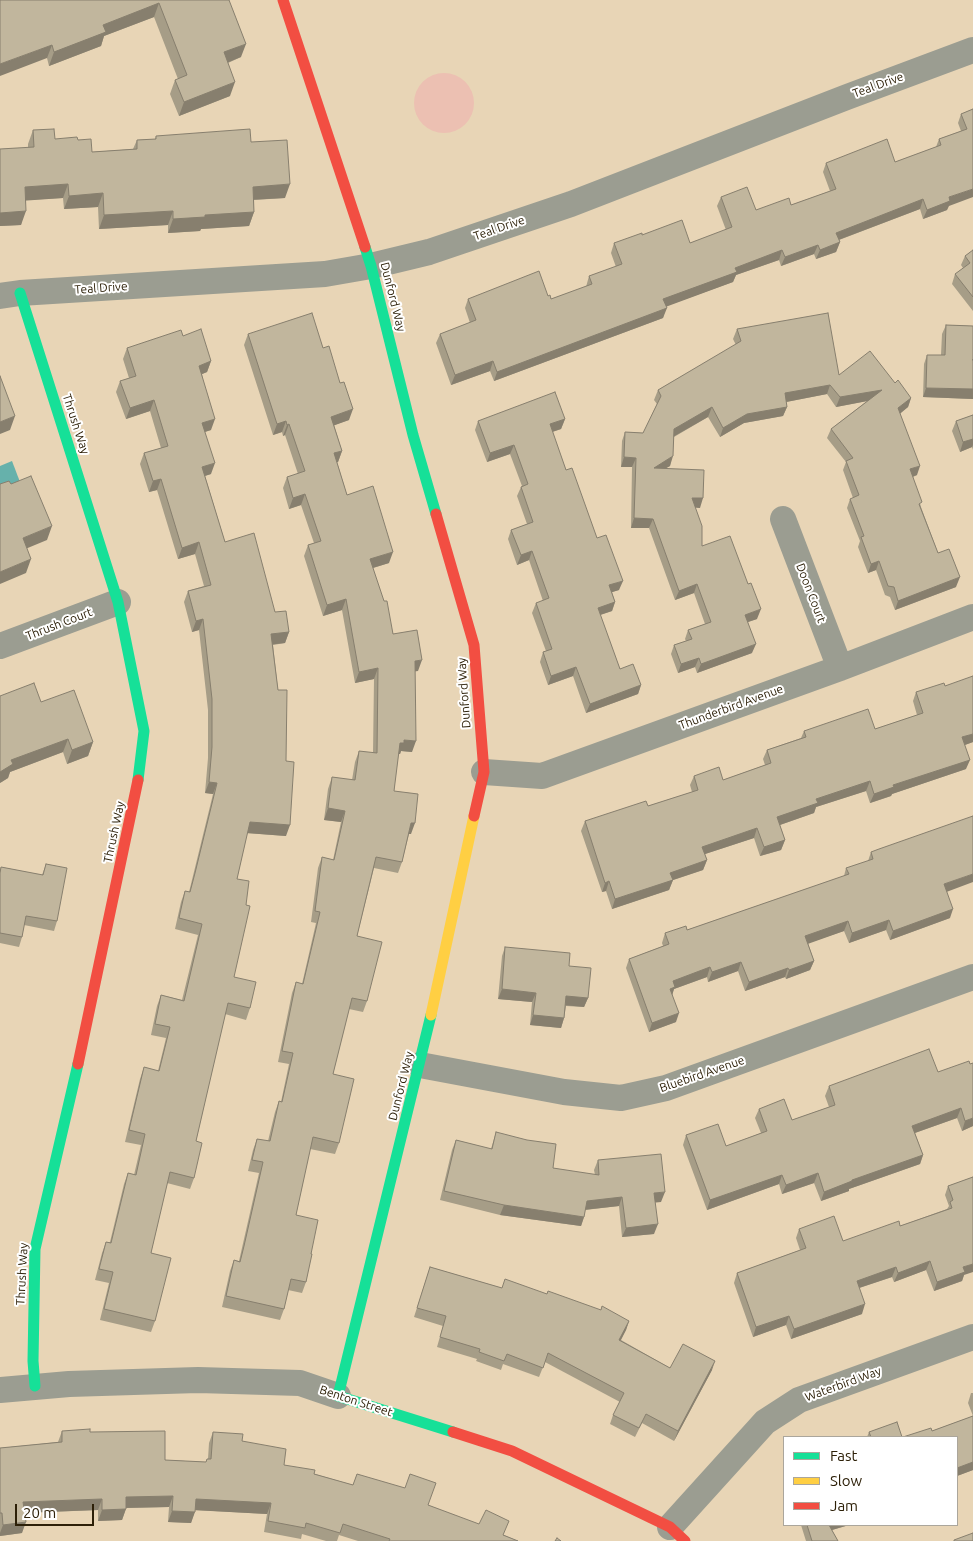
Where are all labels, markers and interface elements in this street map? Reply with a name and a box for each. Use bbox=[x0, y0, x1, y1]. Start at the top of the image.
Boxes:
street label: Teal Drive bbox=[851, 69, 905, 101]
street label: Teal Drive bbox=[472, 213, 526, 243]
street label: Dunford Way bbox=[377, 261, 409, 333]
street label: Teal Drive bbox=[74, 279, 128, 297]
street label: Thrush Way bbox=[59, 392, 93, 456]
street label: Doon Court bbox=[793, 561, 829, 625]
street label: Thrush Court bbox=[24, 605, 94, 643]
street label: Dunford Way bbox=[454, 657, 474, 729]
street label: Thunderbird Avenue bbox=[677, 681, 785, 733]
street label: Thrush Way bbox=[100, 800, 128, 864]
street label: Dunford Way bbox=[385, 1050, 417, 1122]
street label: Bluebird Avenue bbox=[658, 1053, 746, 1095]
street label: Thrush Way bbox=[13, 1242, 31, 1306]
street label: Waterbird Way bbox=[803, 1364, 883, 1404]
street label: Benton Street bbox=[318, 1382, 394, 1420]
legend bbox=[783, 1436, 958, 1526]
text: Fast bbox=[830, 1447, 857, 1464]
text: Slow bbox=[830, 1472, 862, 1489]
scale bar bbox=[18, 1494, 96, 1526]
text: Jam bbox=[830, 1497, 858, 1514]
text: 20 m bbox=[23, 1504, 56, 1521]

